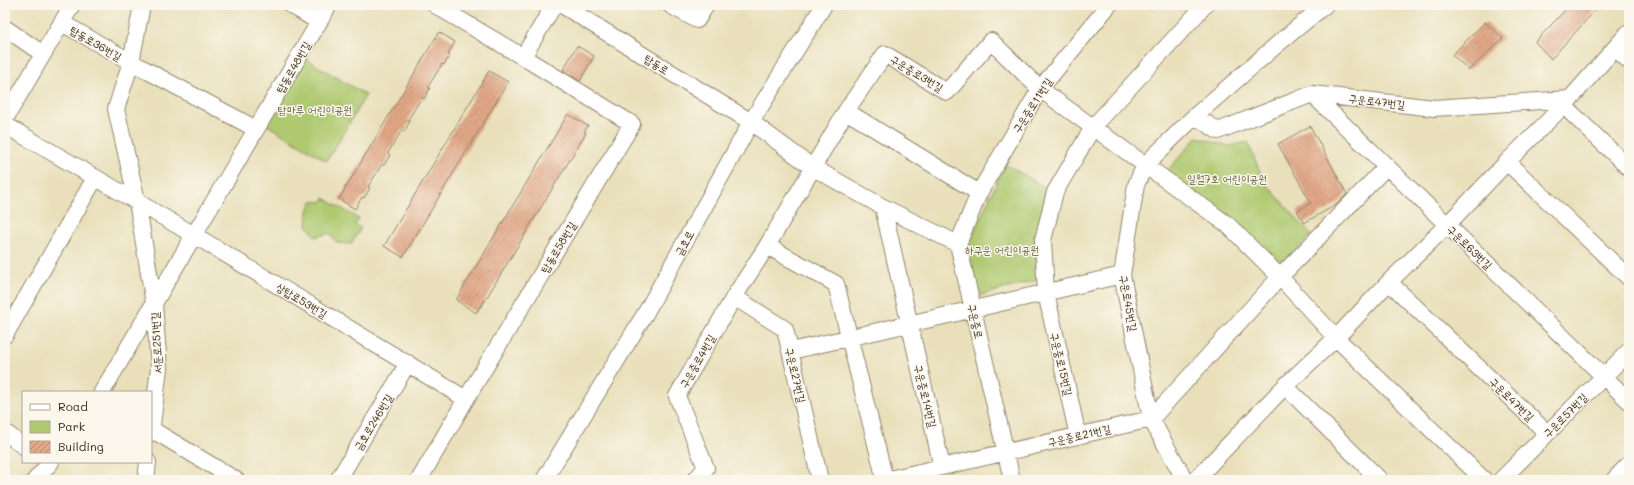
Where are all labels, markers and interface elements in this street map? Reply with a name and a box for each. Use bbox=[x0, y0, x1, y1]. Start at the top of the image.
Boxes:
street label: 탑동로36번길 bbox=[67, 22, 125, 64]
street label: 탑동로48번길 bbox=[272, 38, 314, 96]
street label: 탑동로 bbox=[642, 51, 672, 77]
street label: 구운중로3번길 bbox=[888, 51, 947, 95]
street label: 구운중로11번길 bbox=[1009, 74, 1056, 135]
street label: 구운로47번길 bbox=[1348, 90, 1406, 112]
park label: 탑마루 어린이공원 bbox=[278, 102, 352, 117]
park label: 일월7호 어린이공원 bbox=[1187, 171, 1267, 186]
street label: 탑동로58번길 bbox=[537, 218, 579, 275]
street label: 구운로63번길 bbox=[1444, 222, 1496, 272]
street label: 금호로 bbox=[671, 228, 697, 258]
park label: 하구운 어린이공원 bbox=[965, 242, 1039, 257]
street label: 구운로45번길 bbox=[1117, 274, 1141, 333]
street label: 상탑로53번길 bbox=[274, 279, 330, 321]
street label: 구운중로 bbox=[965, 302, 987, 340]
street label: 서둔로251번길 bbox=[147, 312, 165, 374]
street label: 구운중로4번길 bbox=[676, 331, 718, 391]
street label: 구운중로15번길 bbox=[1047, 331, 1077, 397]
street label: 구운로27번길 bbox=[782, 346, 810, 404]
street label: 구운중로14번길 bbox=[911, 363, 941, 429]
street label: 구운로47번길 bbox=[1486, 374, 1538, 424]
street label: 구운로57번길 bbox=[1540, 390, 1590, 440]
legend bbox=[22, 391, 152, 463]
street label: 금호로246번길 bbox=[350, 391, 396, 453]
text: Road bbox=[58, 398, 88, 414]
text: Park bbox=[58, 418, 85, 434]
street label: 구운중로21번길 bbox=[1046, 420, 1112, 450]
text: Building bbox=[58, 438, 104, 454]

